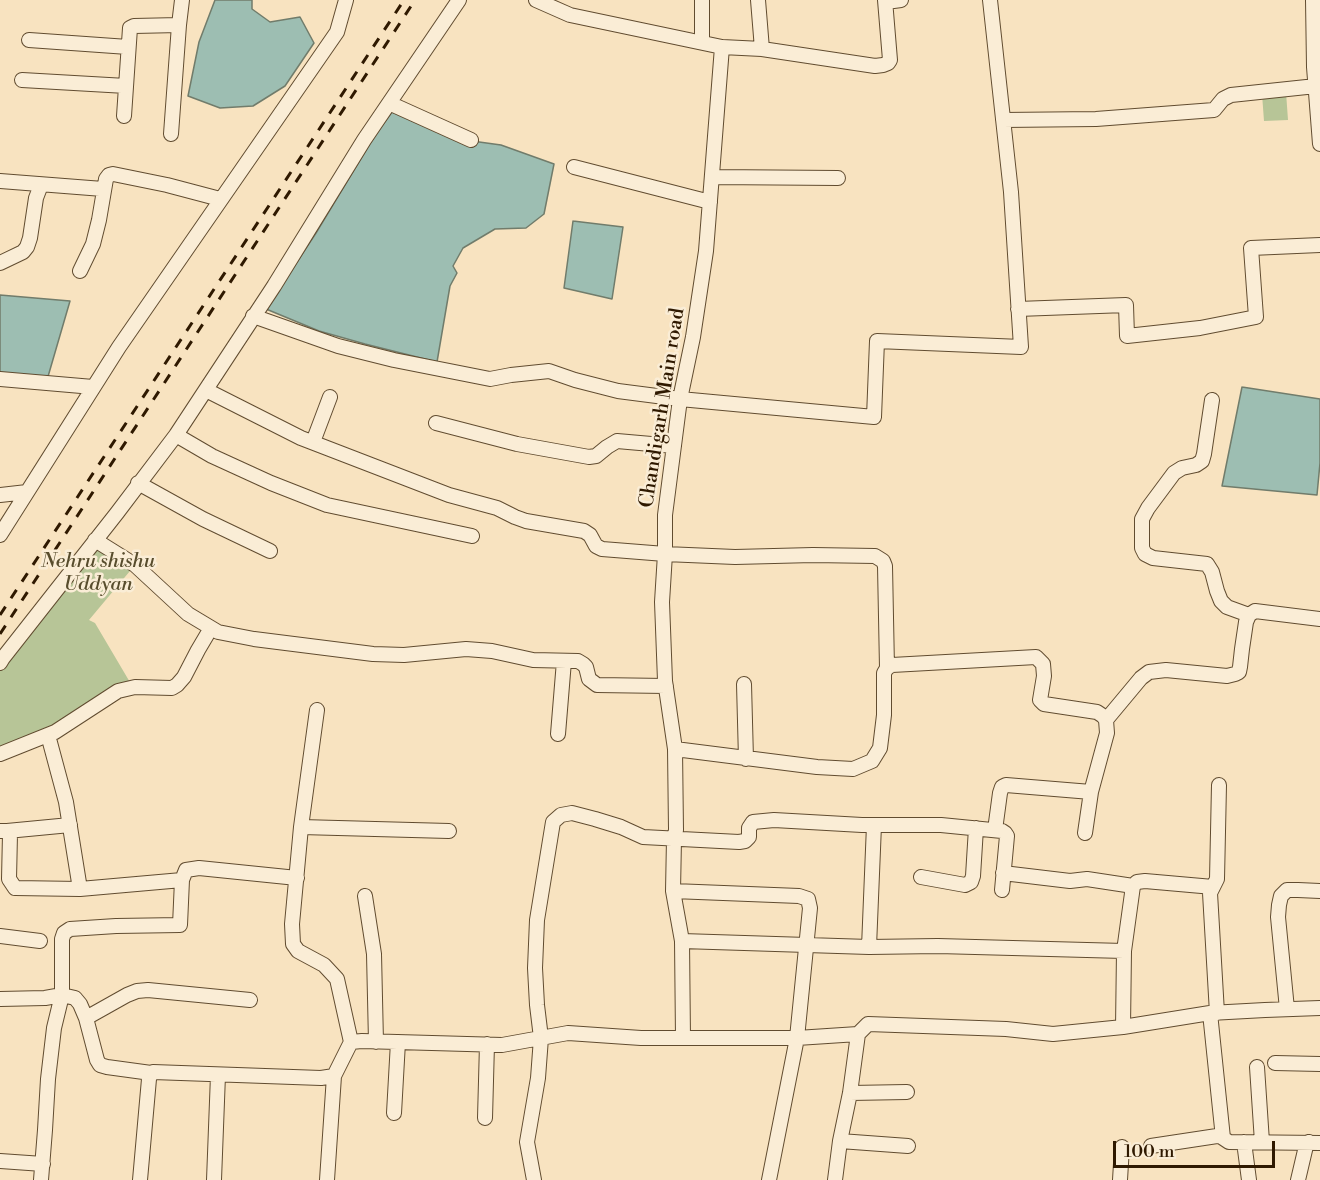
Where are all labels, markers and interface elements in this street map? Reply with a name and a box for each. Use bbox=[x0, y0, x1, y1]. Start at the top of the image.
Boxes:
street label: Chandigarh Main road bbox=[635, 306, 691, 510]
park label: Nehru shishu Uddyan bbox=[41, 550, 155, 597]
scale bar bbox=[1116, 1129, 1278, 1167]
text: 100 m bbox=[1124, 1140, 1175, 1163]

